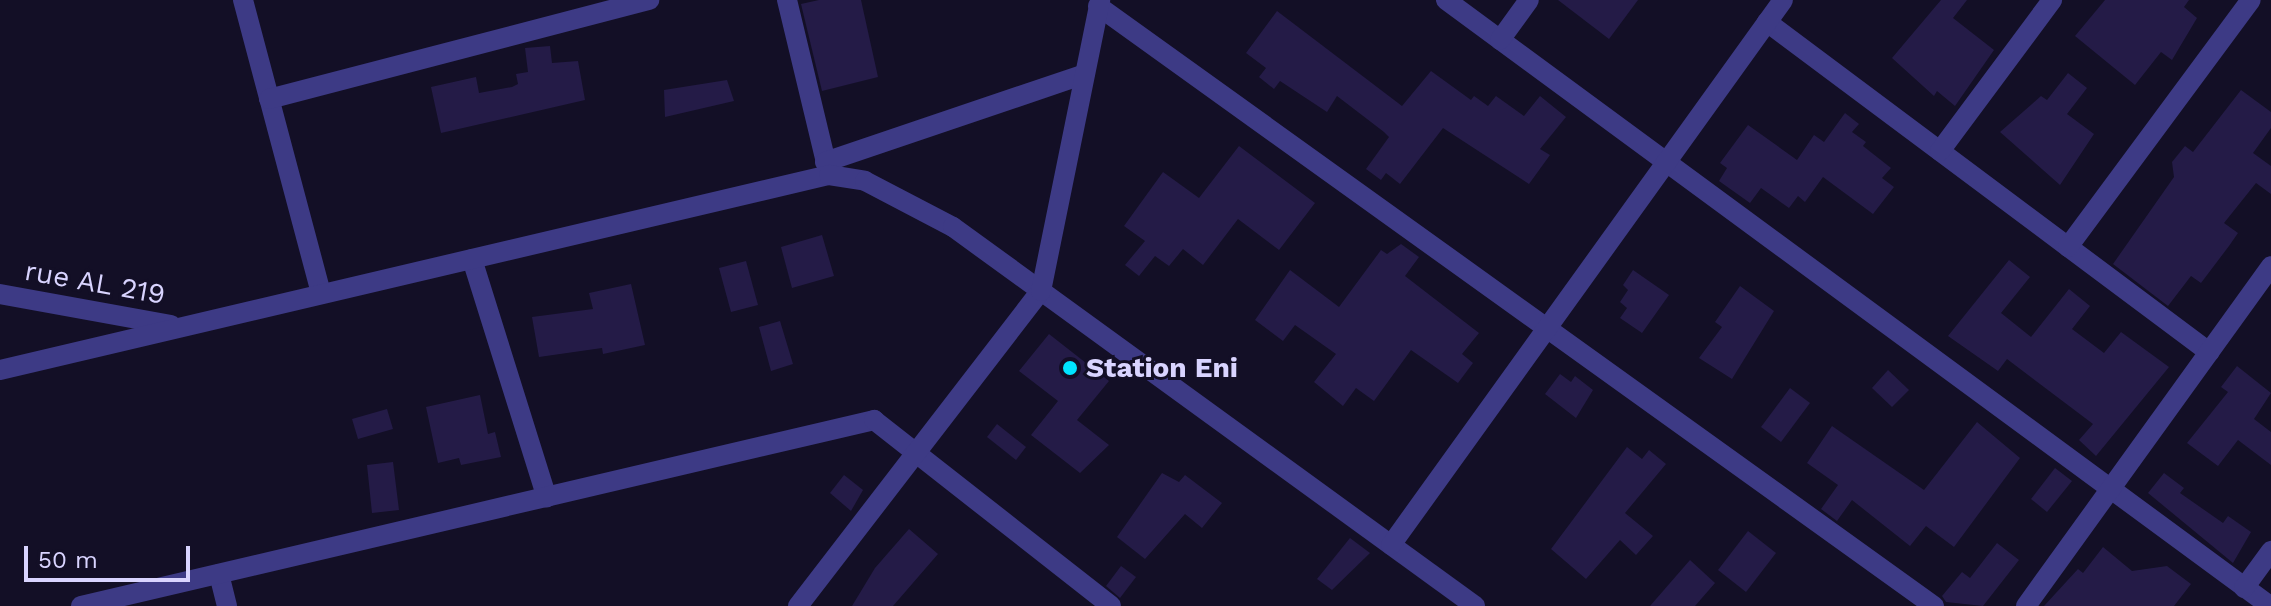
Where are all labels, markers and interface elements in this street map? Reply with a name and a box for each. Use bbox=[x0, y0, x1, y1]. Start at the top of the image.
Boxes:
street label: rue AL 219 bbox=[21, 254, 169, 312]
place label: Station Eni bbox=[1086, 351, 1238, 385]
marker: Station Eni bbox=[1061, 359, 1079, 377]
scale bar bbox=[28, 530, 194, 580]
text: 50 m bbox=[38, 546, 98, 574]

